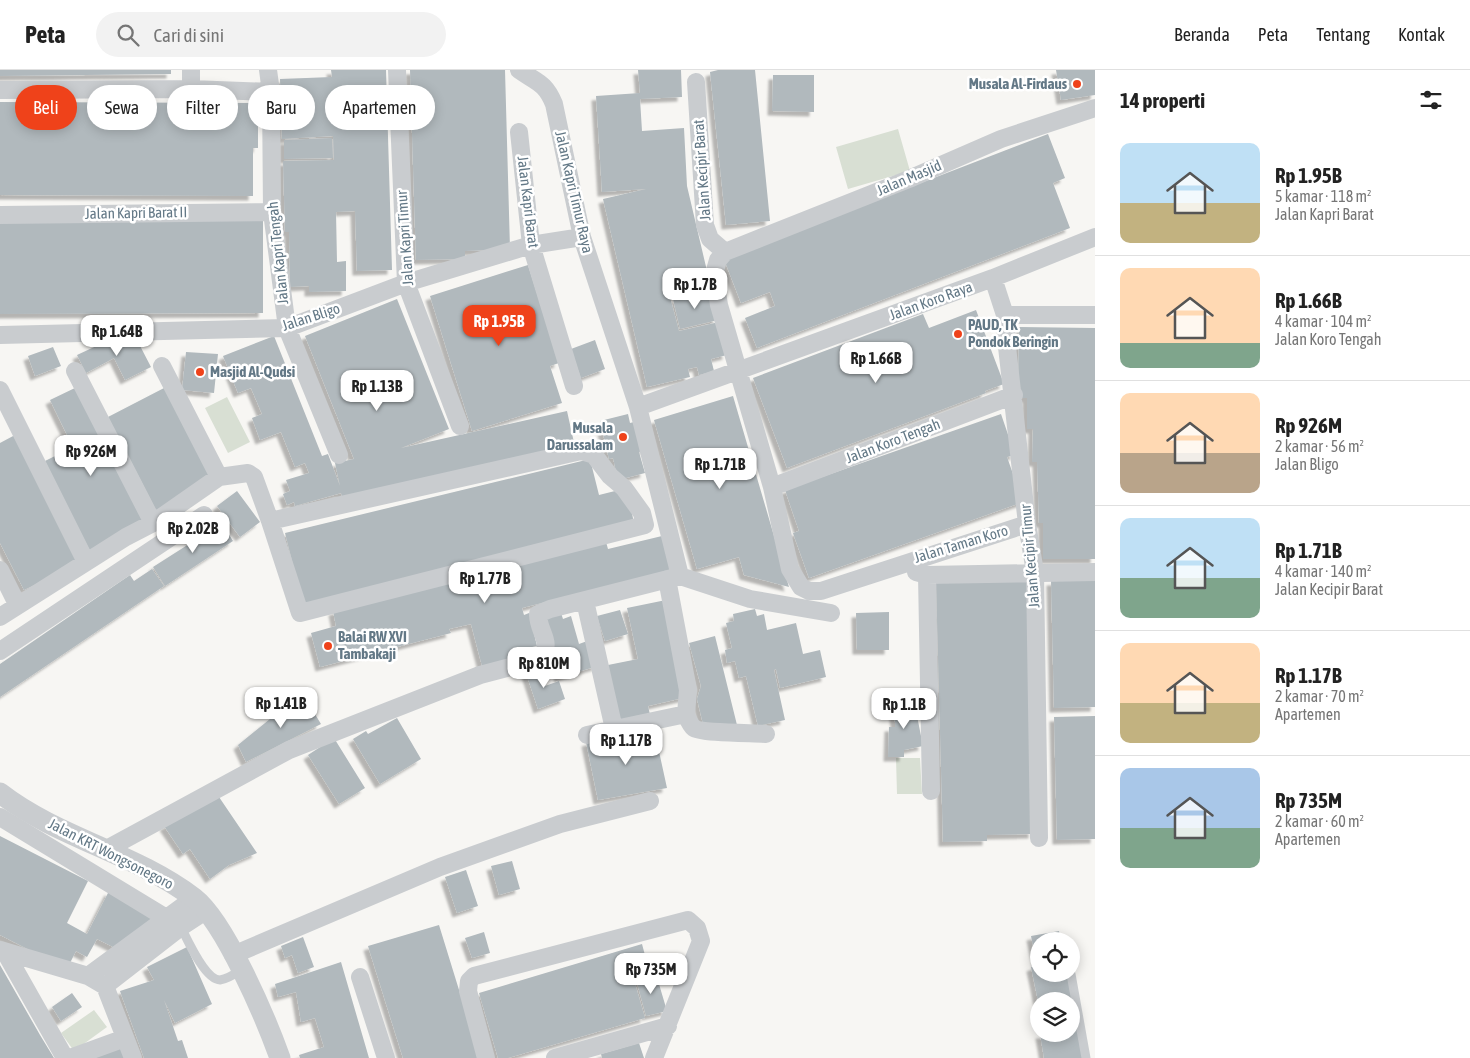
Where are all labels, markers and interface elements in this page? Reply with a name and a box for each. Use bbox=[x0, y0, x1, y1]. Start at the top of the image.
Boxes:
search box bbox=[96, 12, 446, 57]
text: Peta bbox=[25, 21, 66, 48]
icon: search bbox=[114, 21, 142, 49]
text: Cari di sini bbox=[154, 24, 224, 46]
text: Beranda bbox=[1174, 24, 1230, 45]
text: Peta bbox=[1258, 24, 1288, 45]
text: Tentang bbox=[1316, 24, 1370, 45]
text: Kontak bbox=[1398, 24, 1445, 45]
place label: Musala Al-Firdaus bbox=[969, 75, 1068, 92]
marker: Musala Al-Firdaus bbox=[1071, 78, 1083, 90]
chip: Beli bbox=[15, 85, 77, 130]
chip: Sewa bbox=[87, 85, 157, 130]
chip: Filter bbox=[167, 85, 238, 130]
chip: Baru bbox=[248, 85, 315, 130]
chip: Apartemen bbox=[325, 85, 435, 130]
icon: filters bbox=[1417, 86, 1445, 114]
text: 14 properti bbox=[1120, 88, 1205, 112]
street label: Jalan Kecipir Barat bbox=[689, 119, 714, 221]
street label: Jalan Kapri Timur Raya bbox=[552, 129, 597, 255]
street label: Jalan Kapri Barat bbox=[514, 155, 543, 249]
street label: Jalan Masjid bbox=[874, 156, 944, 199]
icon: home bbox=[1160, 163, 1220, 223]
text: Rp 1.95B bbox=[1275, 163, 1342, 187]
text: 5 kamar · 118 m² bbox=[1275, 187, 1371, 205]
street label: Jalan Kapri Timur bbox=[393, 189, 416, 286]
street label: Jalan Kapri Tengah bbox=[264, 201, 291, 305]
street label: Jalan Kapri Barat II bbox=[85, 203, 187, 222]
text: Jalan Kapri Barat bbox=[1275, 205, 1374, 223]
pin: Rp 1.7B bbox=[649, 268, 741, 310]
text: Rp 1.7B bbox=[673, 275, 717, 293]
street label: Jalan Koro Raya bbox=[887, 278, 975, 323]
icon: home bbox=[1160, 288, 1220, 348]
text: Rp 1.66B bbox=[1275, 288, 1342, 312]
street label: Jalan Bligo bbox=[280, 299, 342, 334]
pin: Rp 1.95B bbox=[447, 304, 551, 347]
text: Rp 1.95B bbox=[474, 312, 524, 330]
text: 4 kamar · 104 m² bbox=[1275, 312, 1371, 330]
pin: Rp 1.64B bbox=[65, 314, 169, 357]
place label: PAUD, TK Pondok Beringin bbox=[968, 316, 1059, 350]
text: Rp 1.64B bbox=[92, 322, 142, 340]
marker: PAUD, TK Pondok Beringin bbox=[952, 328, 964, 340]
text: Jalan Koro Tengah bbox=[1275, 330, 1382, 348]
pin: Rp 1.66B bbox=[824, 342, 928, 384]
text: Rp 1.66B bbox=[851, 349, 901, 367]
place label: Masjid Al-Qudsi bbox=[210, 363, 295, 380]
marker: Masjid Al-Qudsi bbox=[194, 366, 206, 378]
pin: Rp 1.13B bbox=[325, 370, 429, 412]
text: Rp 1.13B bbox=[352, 377, 402, 395]
icon: home bbox=[1160, 413, 1220, 473]
text: Rp 926M bbox=[1275, 413, 1342, 437]
street label: Jalan Koro Tengah bbox=[843, 415, 942, 466]
place label: Musala Darussalam bbox=[547, 419, 613, 453]
marker: Musala Darussalam bbox=[617, 431, 629, 443]
pin: Rp 926M bbox=[45, 434, 137, 477]
text: 2 kamar · 56 m² bbox=[1275, 437, 1364, 455]
text: Rp 926M bbox=[65, 442, 117, 460]
pin: Rp 1.71B bbox=[668, 448, 772, 490]
text: Rp 1.71B bbox=[695, 455, 745, 473]
text: Jalan Bligo bbox=[1275, 455, 1339, 473]
street label: Jalan Kecipir Timur bbox=[1016, 503, 1043, 609]
pin: Rp 2.02B bbox=[141, 512, 245, 554]
text: Rp 2.02B bbox=[168, 519, 218, 537]
street label: Jalan Taman Koro bbox=[912, 521, 1010, 566]
icon: home bbox=[1160, 538, 1220, 598]
text: Rp 1.71B bbox=[1275, 538, 1342, 562]
pin: Rp 1.77B bbox=[433, 562, 537, 604]
text: 4 kamar · 140 m² bbox=[1275, 562, 1371, 580]
text: Rp 1.77B bbox=[460, 569, 510, 587]
text: Jalan Kecipir Barat bbox=[1275, 580, 1383, 598]
place label: Balai RW XVI Tambakaji bbox=[338, 628, 407, 662]
marker: Balai RW XVI Tambakaji bbox=[322, 640, 334, 652]
pin: Rp 810M bbox=[498, 646, 590, 689]
text: Rp 810M bbox=[518, 654, 570, 672]
icon: home bbox=[1160, 663, 1220, 723]
text: Rp 1.17B bbox=[1275, 663, 1342, 687]
pin: Rp 1.41B bbox=[229, 686, 333, 729]
text: 2 kamar · 70 m² bbox=[1275, 687, 1364, 705]
pin: Rp 1.1B bbox=[858, 688, 950, 730]
text: Rp 1.41B bbox=[256, 694, 306, 712]
text: Rp 1.1B bbox=[882, 695, 926, 713]
text: Apartemen bbox=[1275, 705, 1341, 723]
pin: Rp 1.17B bbox=[574, 724, 678, 766]
text: Rp 1.17B bbox=[601, 731, 651, 749]
icon: home bbox=[1160, 788, 1220, 848]
text: Rp 735M bbox=[1275, 788, 1342, 812]
text: 2 kamar · 60 m² bbox=[1275, 812, 1364, 830]
street label: Jalan KRT Wongsonegoro bbox=[46, 815, 177, 892]
text: Apartemen bbox=[1275, 830, 1341, 848]
map controls bbox=[1030, 932, 1080, 1042]
button: locate bbox=[1030, 932, 1080, 982]
pin: Rp 735M bbox=[605, 952, 697, 995]
text: Rp 735M bbox=[625, 960, 677, 978]
button: layers bbox=[1030, 992, 1080, 1042]

